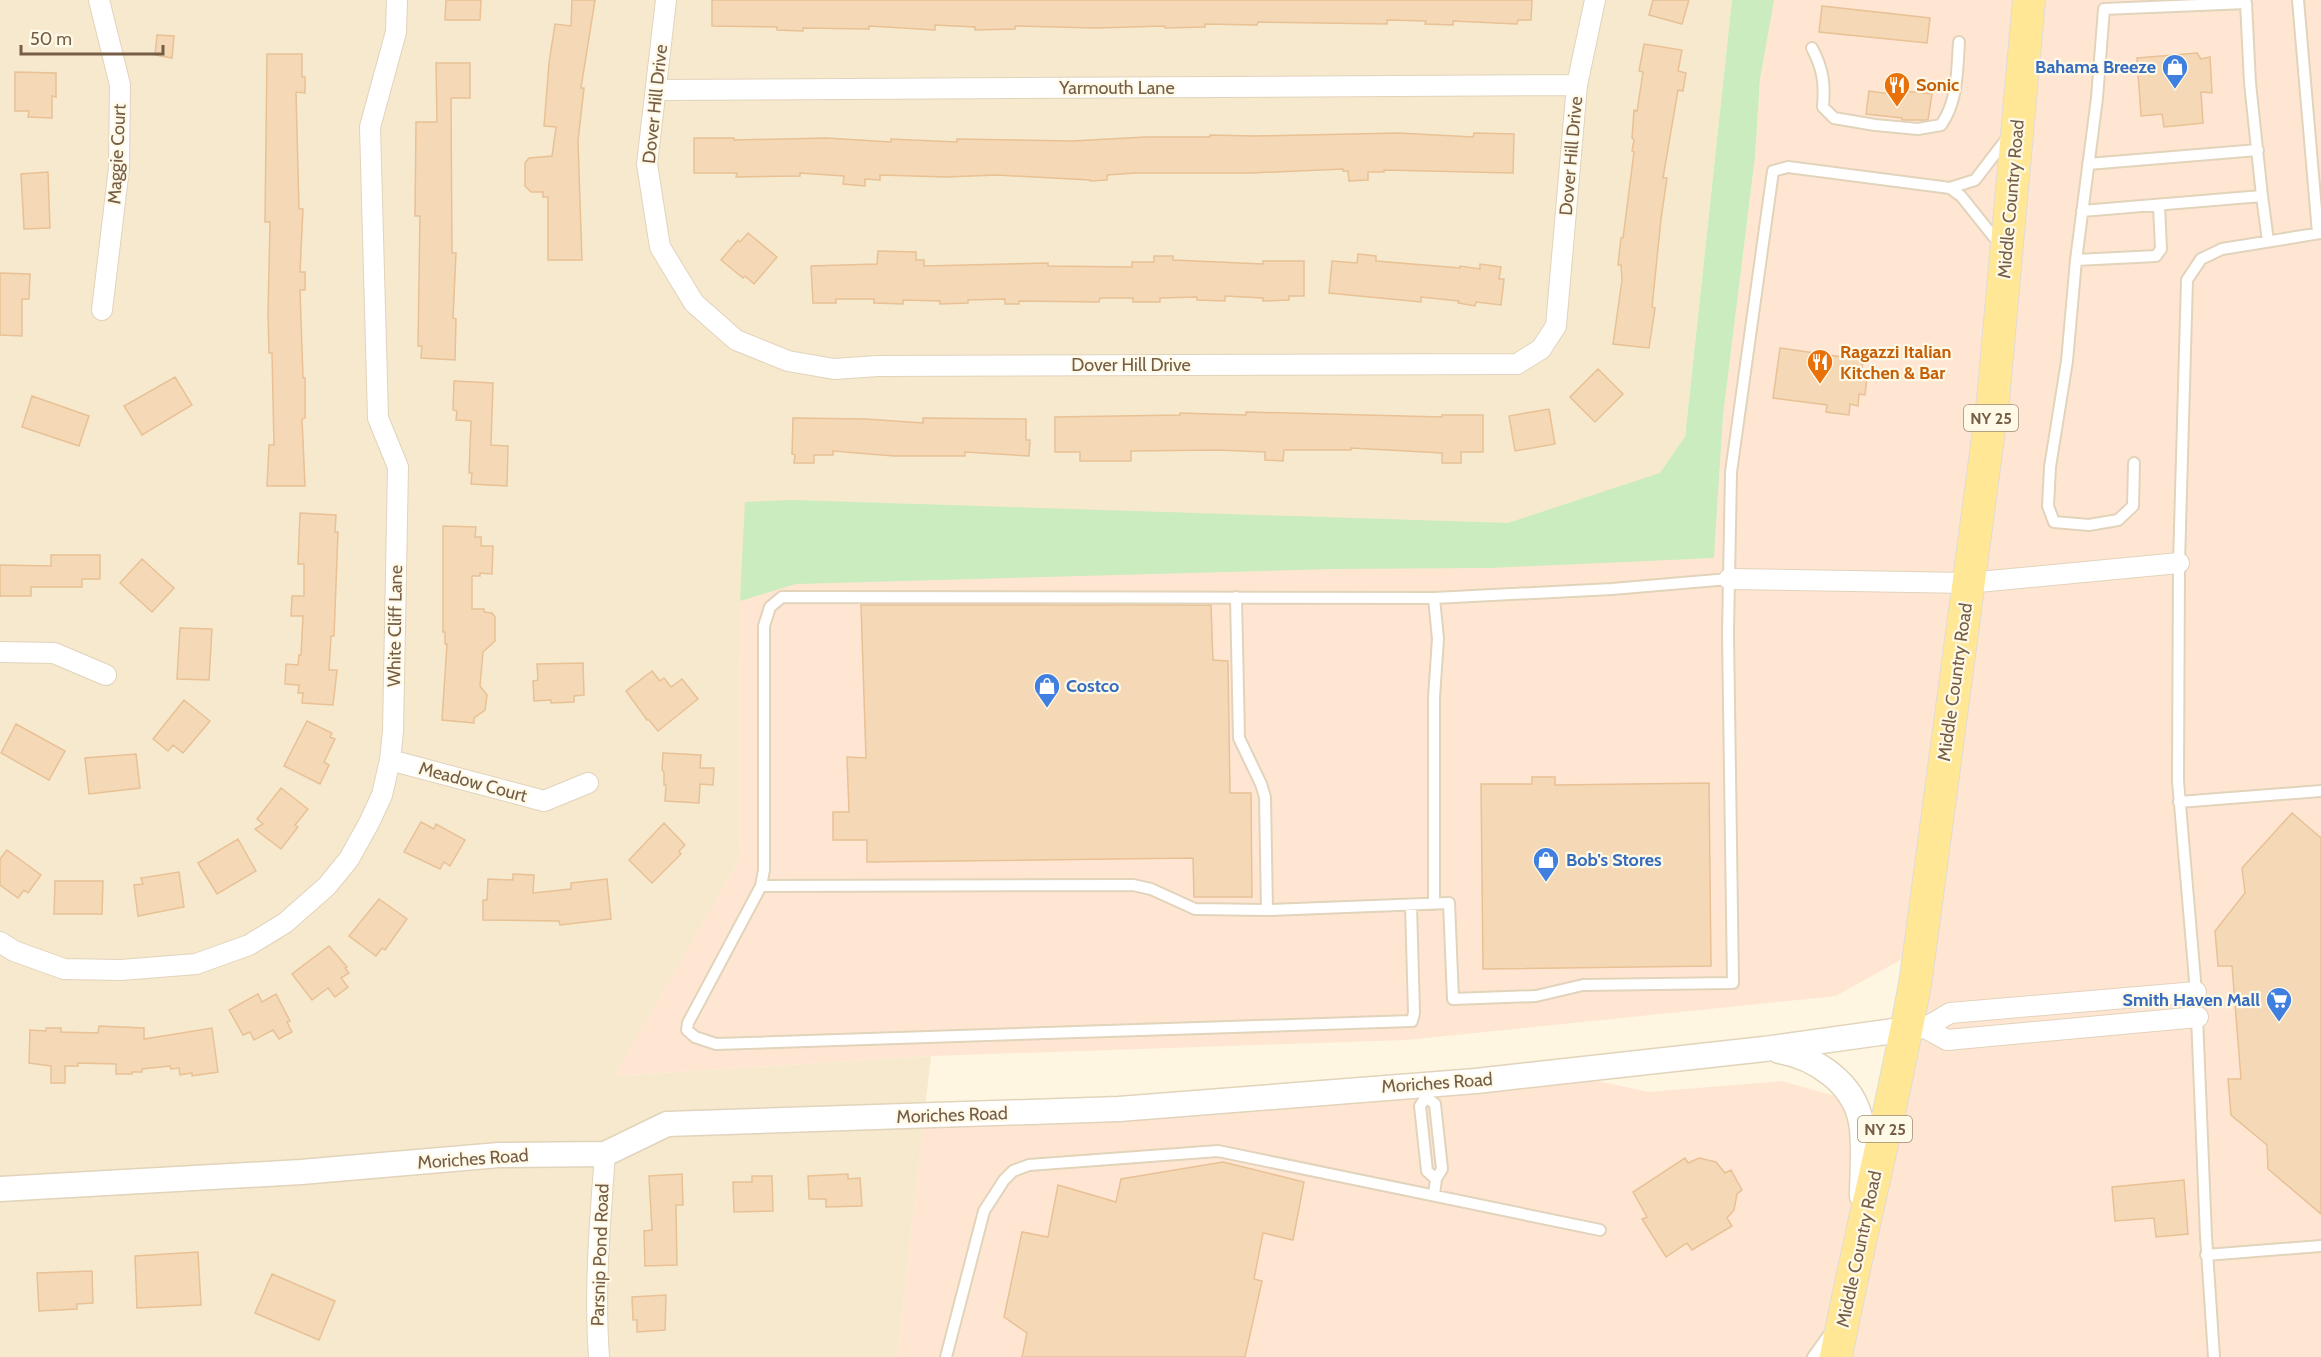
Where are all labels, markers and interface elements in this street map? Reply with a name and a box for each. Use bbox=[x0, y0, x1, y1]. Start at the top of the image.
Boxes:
scale bar bbox=[21, 18, 164, 56]
text: 50 m bbox=[30, 28, 72, 50]
street label: Dover Hill Drive bbox=[638, 43, 672, 165]
shop icon: Bahama Breeze bbox=[2160, 52, 2190, 90]
place label: Bahama Breeze bbox=[2035, 56, 2156, 78]
restaurant icon: Sonic bbox=[1882, 70, 1912, 108]
place label: Sonic bbox=[1916, 74, 1959, 96]
street label: Yarmouth Lane bbox=[1058, 77, 1175, 99]
street label: Dover Hill Drive bbox=[1555, 95, 1587, 217]
street label: Maggie Court bbox=[103, 103, 131, 205]
street label: Middle Country Road bbox=[1993, 119, 2029, 279]
place label: Ragazzi Italian Kitchen & Bar bbox=[1840, 341, 1951, 384]
restaurant icon: Ragazzi Italian Kitchen & Bar bbox=[1805, 347, 1835, 385]
street label: Dover Hill Drive bbox=[1071, 354, 1191, 376]
road number: NY 25 bbox=[1964, 405, 2018, 431]
street label: White Cliff Lane bbox=[383, 565, 407, 687]
street label: Middle Country Road bbox=[1933, 601, 1977, 763]
shop icon: Costco bbox=[1032, 671, 1062, 709]
place label: Costco bbox=[1066, 675, 1119, 697]
street label: Meadow Court bbox=[416, 757, 530, 807]
shop icon: Bob's Stores bbox=[1531, 845, 1561, 883]
place label: Bob's Stores bbox=[1566, 849, 1662, 871]
supermarket icon: Smith Haven Mall bbox=[2264, 985, 2294, 1023]
place label: Smith Haven Mall bbox=[2123, 989, 2260, 1011]
street label: Moriches Road bbox=[1381, 1068, 1493, 1098]
street label: Moriches Road bbox=[896, 1102, 1008, 1128]
road number: NY 25 bbox=[1858, 1116, 1912, 1142]
street label: Moriches Road bbox=[417, 1144, 529, 1174]
street label: Middle Country Road bbox=[1832, 1169, 1886, 1329]
street label: Parsnip Pond Road bbox=[587, 1183, 613, 1327]

